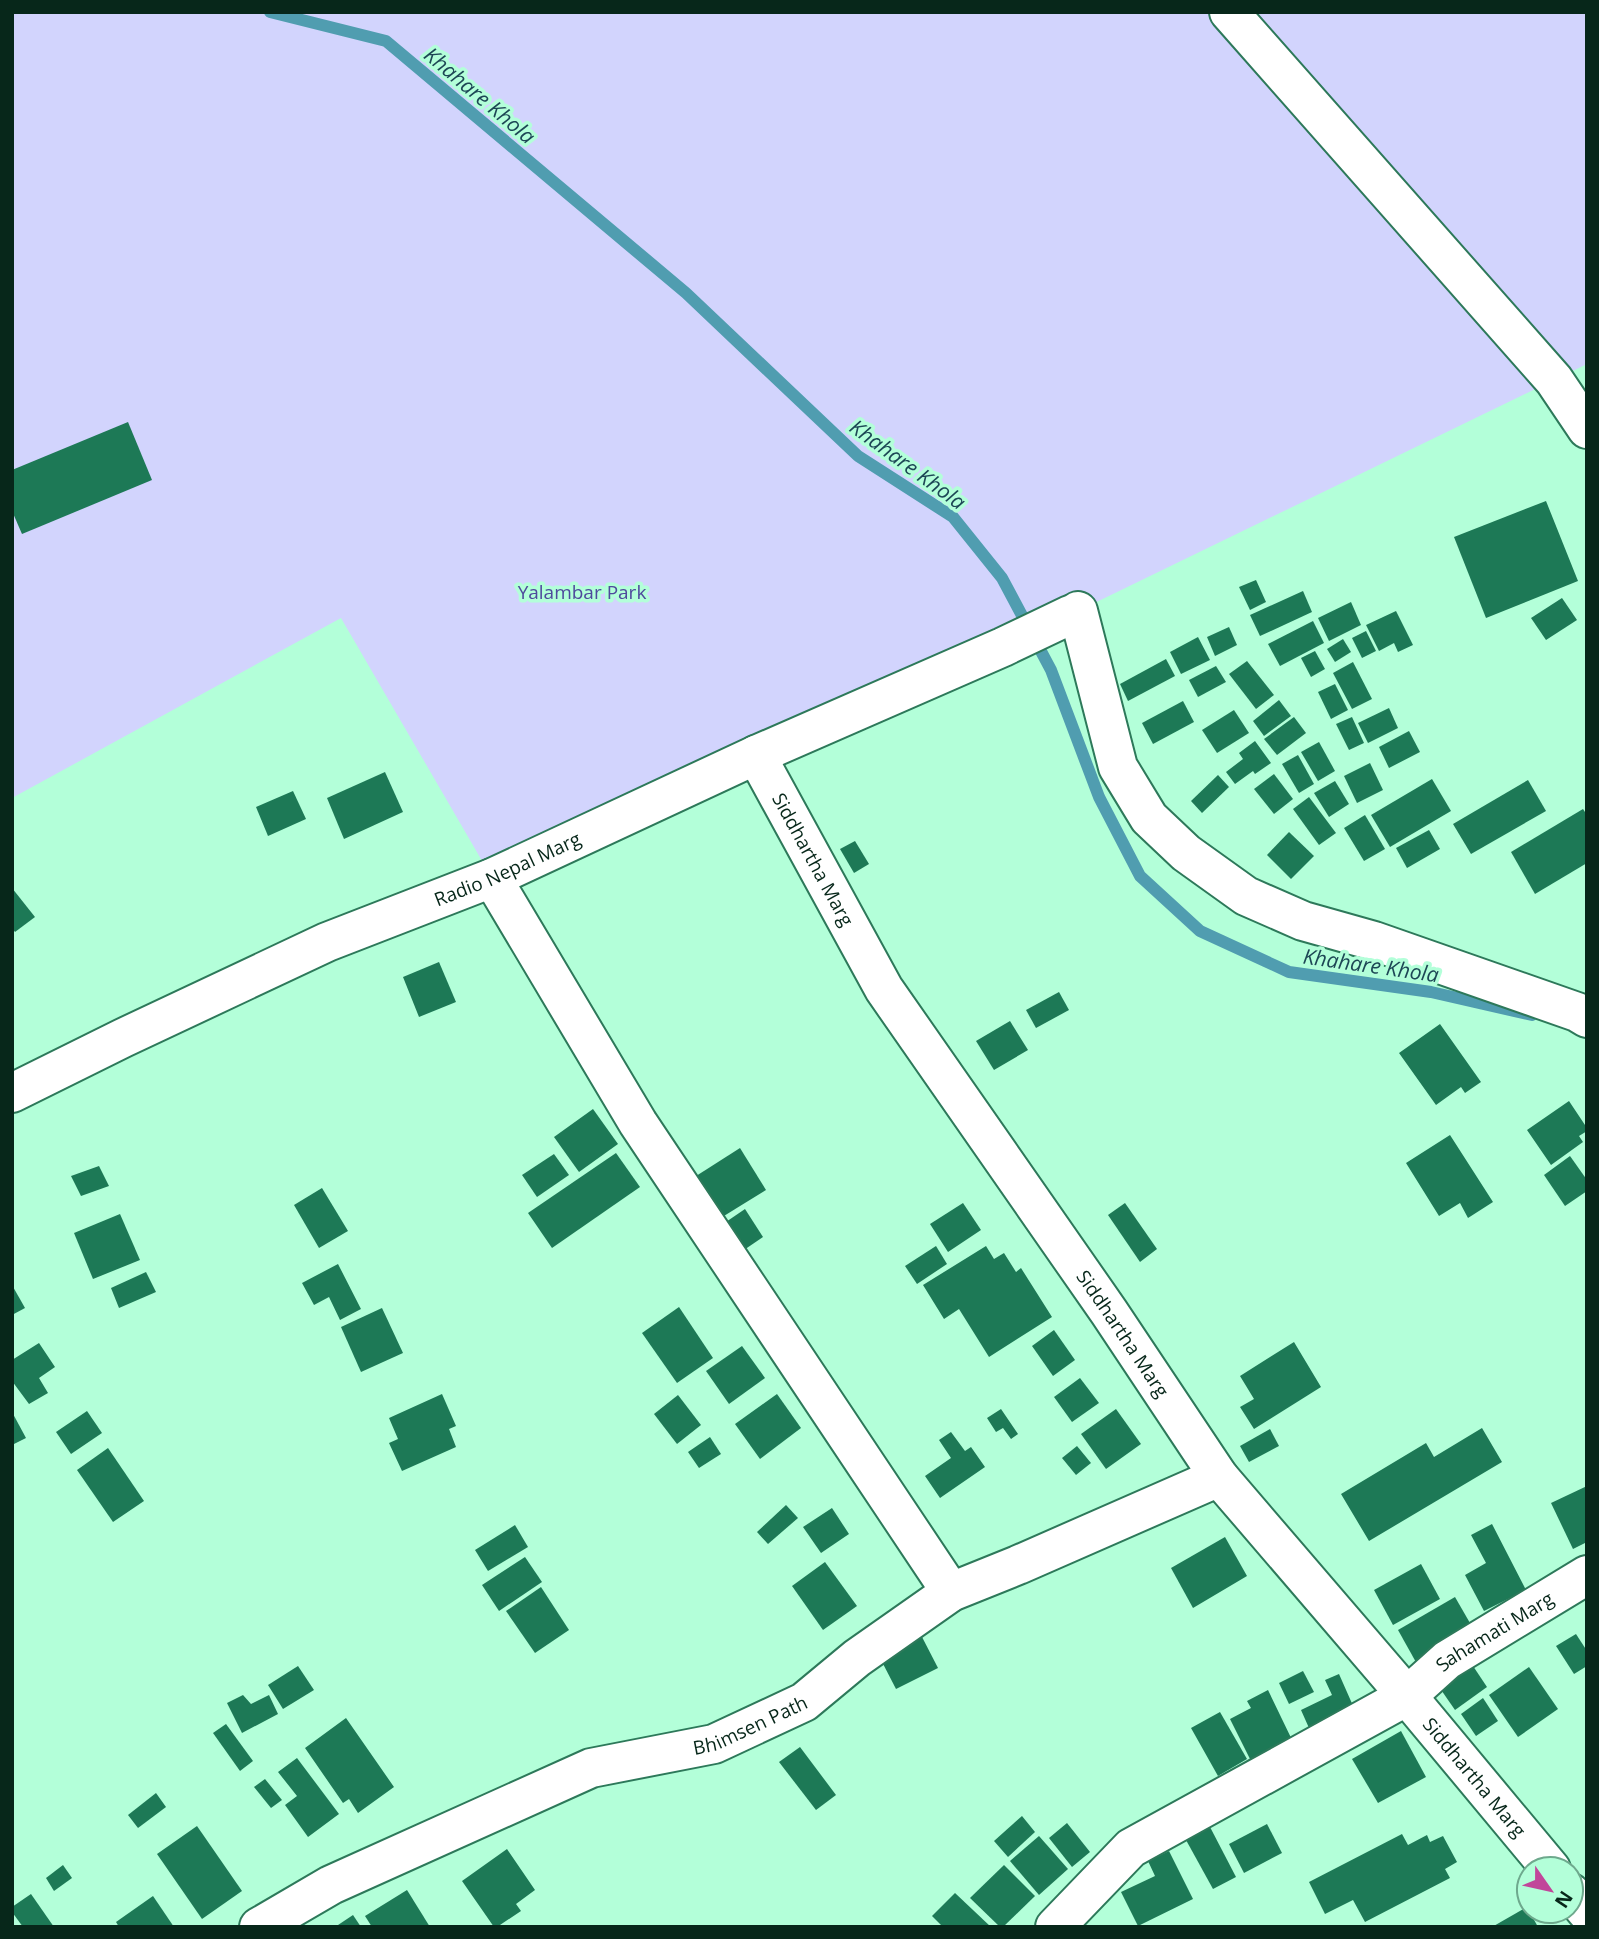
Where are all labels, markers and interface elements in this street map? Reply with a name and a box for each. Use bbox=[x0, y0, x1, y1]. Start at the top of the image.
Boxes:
water label: Khahare Khola bbox=[419, 40, 541, 150]
water label: Khahare Khola bbox=[844, 412, 972, 516]
park label: Yalambar Park bbox=[518, 579, 646, 605]
street label: Siddhartha Marg bbox=[766, 788, 860, 931]
street label: Radio Nepal Marg bbox=[430, 825, 585, 912]
water label: Khahare Khola bbox=[1301, 942, 1441, 988]
street label: Siddhartha Marg bbox=[1071, 1265, 1175, 1402]
street label: Sahamati Marg bbox=[1430, 1585, 1558, 1677]
street label: Bhimsen Path bbox=[691, 1689, 812, 1761]
street label: Siddhartha Marg bbox=[1417, 1712, 1532, 1842]
north arrow bbox=[1515, 1855, 1585, 1925]
text: N bbox=[1549, 1886, 1579, 1913]

